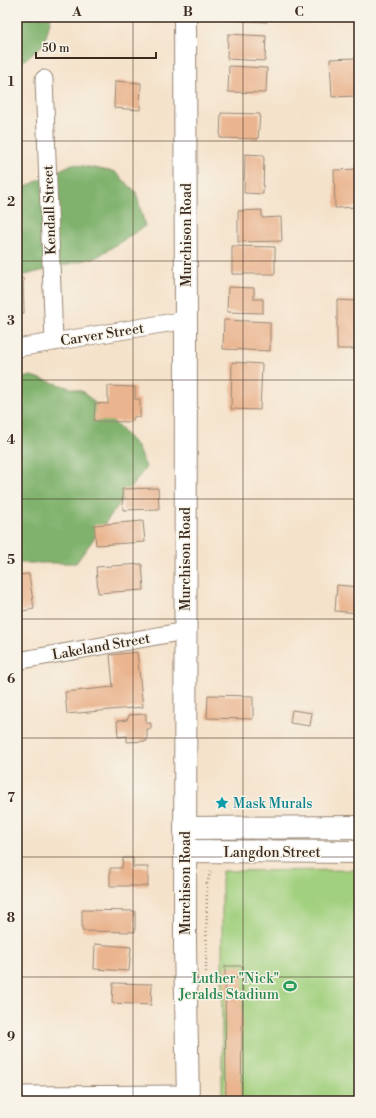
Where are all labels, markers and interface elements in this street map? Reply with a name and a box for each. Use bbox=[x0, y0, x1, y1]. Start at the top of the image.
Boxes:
text: A bbox=[71, 4, 82, 20]
text: B bbox=[183, 4, 193, 20]
text: C bbox=[294, 4, 304, 20]
scale bar bbox=[36, 34, 156, 60]
text: 50 m bbox=[42, 41, 70, 56]
text: 1 bbox=[8, 74, 15, 90]
street label: Kendall Street bbox=[39, 165, 61, 255]
street label: Murchison Road bbox=[178, 183, 196, 287]
text: 2 bbox=[7, 194, 15, 210]
text: 3 bbox=[7, 313, 15, 329]
street label: Carver Street bbox=[59, 320, 145, 350]
text: 4 bbox=[7, 432, 16, 448]
street label: Murchison Road bbox=[177, 507, 195, 611]
text: 5 bbox=[7, 552, 15, 568]
street label: Lakeland Street bbox=[51, 630, 152, 664]
text: 6 bbox=[7, 671, 15, 687]
text: 7 bbox=[7, 790, 15, 806]
place icon: Mask Murals bbox=[214, 795, 230, 811]
place label: Mask Murals bbox=[233, 795, 313, 813]
street label: Murchison Road bbox=[177, 831, 195, 935]
street label: Langdon Street bbox=[223, 844, 321, 862]
text: 8 bbox=[7, 910, 15, 926]
place label: Luther "Nick" Jeralds Stadium bbox=[178, 970, 279, 1004]
sports icon: Luther "Nick" Jeralds Stadium bbox=[282, 978, 298, 994]
text: 9 bbox=[7, 1029, 15, 1045]

